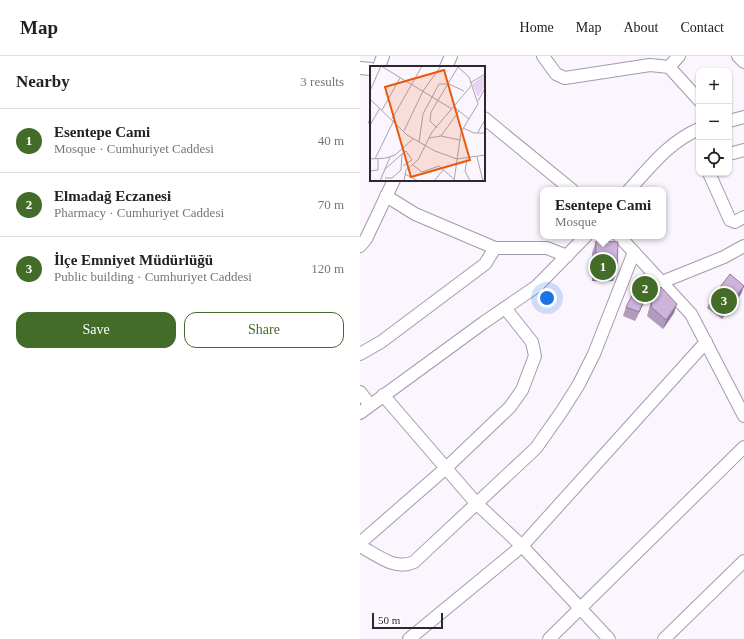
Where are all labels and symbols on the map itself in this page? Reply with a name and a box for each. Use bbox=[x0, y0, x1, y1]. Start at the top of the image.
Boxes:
inset map bbox=[370, 66, 485, 181]
pin: 1 bbox=[590, 252, 616, 282]
pin: 2 bbox=[632, 274, 658, 304]
pin: 3 bbox=[711, 286, 737, 316]
your location bbox=[537, 288, 557, 308]
scale bar bbox=[372, 611, 443, 630]

